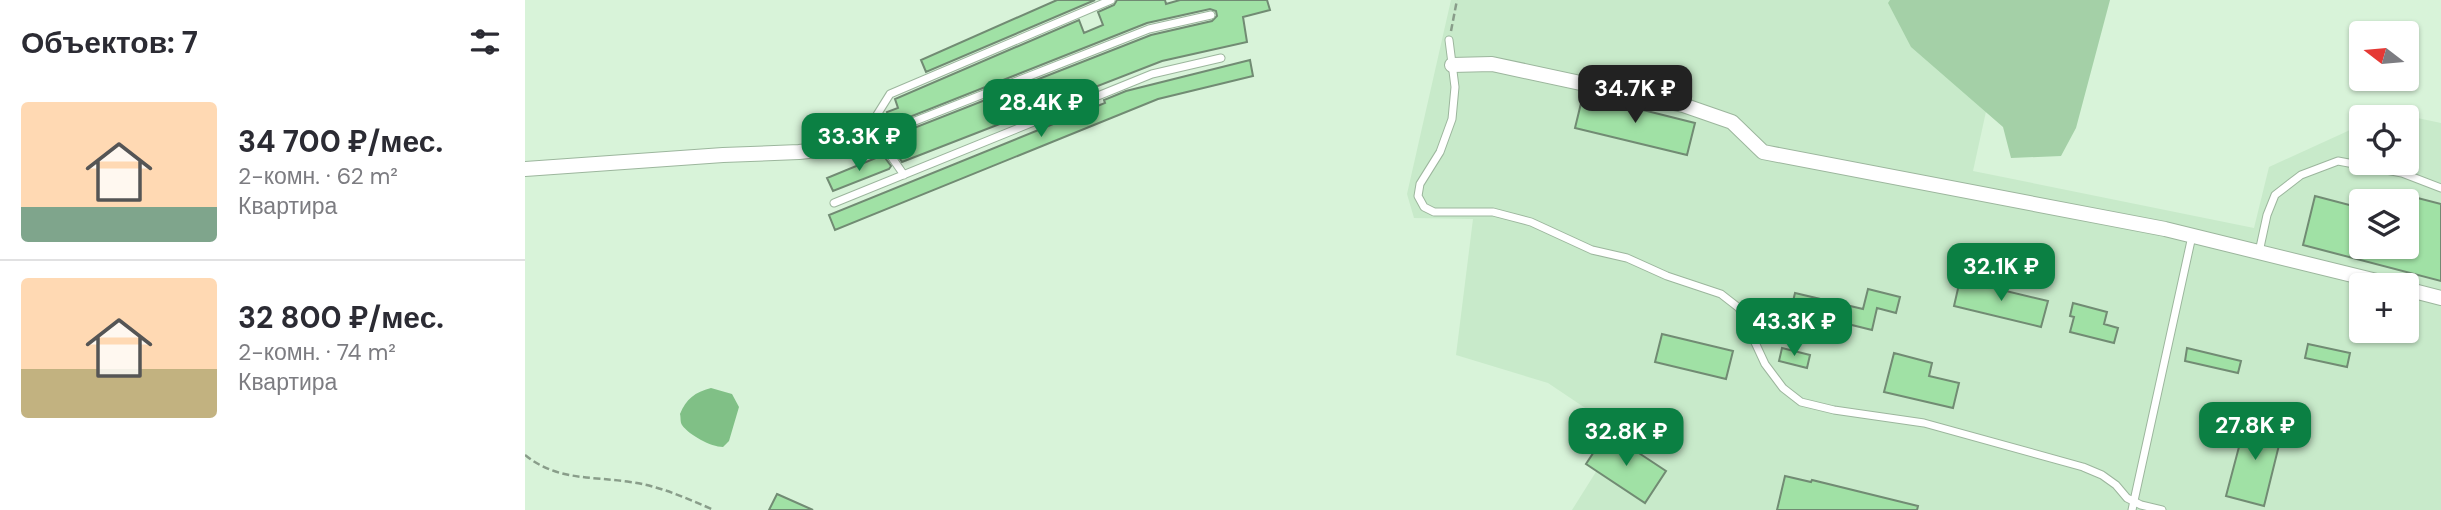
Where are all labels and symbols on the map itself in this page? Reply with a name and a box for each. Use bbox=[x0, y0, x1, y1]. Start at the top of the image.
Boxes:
north arrow bbox=[2349, 21, 2419, 91]
pin: 34.7K ₽ bbox=[1570, 66, 1700, 125]
pin: 28.4K ₽ bbox=[976, 80, 1106, 139]
pin: 33.3K ₽ bbox=[794, 114, 924, 173]
pin: 32.1K ₽ bbox=[1936, 244, 2066, 303]
pin: 43.3K ₽ bbox=[1729, 298, 1859, 358]
pin: 27.8K ₽ bbox=[2190, 402, 2320, 462]
pin: 32.8K ₽ bbox=[1561, 408, 1691, 468]

